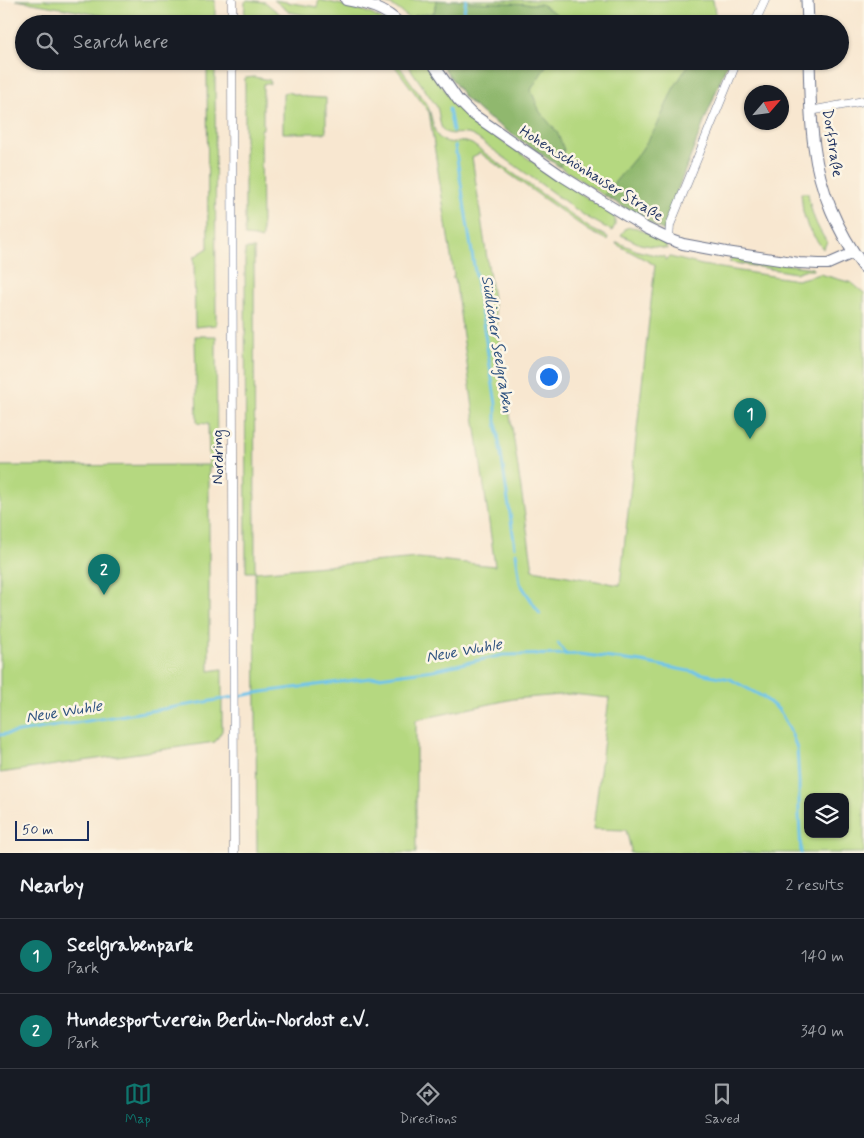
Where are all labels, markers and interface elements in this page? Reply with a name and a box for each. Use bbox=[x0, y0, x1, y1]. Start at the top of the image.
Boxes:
search box bbox=[15, 15, 849, 70]
icon: search bbox=[33, 29, 61, 57]
text: Search here bbox=[73, 30, 169, 55]
north arrow bbox=[744, 85, 789, 130]
street label: Dorfstraße bbox=[817, 107, 847, 179]
street label: Hohenschönhauser Straße bbox=[515, 121, 667, 227]
water label: Südlicher Seelgraben bbox=[476, 274, 518, 414]
your location bbox=[536, 364, 562, 390]
pin: 1 bbox=[734, 398, 766, 439]
street label: Nordring bbox=[209, 430, 230, 484]
pin: 2 bbox=[88, 554, 120, 595]
water label: Neue Wuhle bbox=[424, 634, 504, 668]
water label: Neue Wuhle bbox=[24, 695, 104, 728]
map controls bbox=[804, 793, 849, 838]
button: layers bbox=[804, 793, 849, 838]
scale bar bbox=[15, 818, 89, 841]
text: 50 m bbox=[22, 821, 53, 839]
text: Nearby bbox=[20, 872, 84, 900]
text: 2 results bbox=[786, 875, 844, 896]
text: Seelgrabenpark bbox=[67, 933, 193, 958]
text: 1 bbox=[32, 946, 40, 967]
text: 140 m bbox=[800, 946, 844, 967]
text: Park bbox=[67, 958, 99, 979]
text: Hundesportverein Berlin-Nordost e.V. bbox=[67, 1008, 369, 1033]
text: 2 bbox=[32, 1021, 40, 1042]
text: 340 m bbox=[800, 1021, 844, 1042]
text: Park bbox=[67, 1033, 99, 1054]
tab: Map bbox=[124, 1080, 152, 1128]
tab: Directions bbox=[400, 1080, 457, 1128]
tab: Saved bbox=[705, 1080, 740, 1128]

